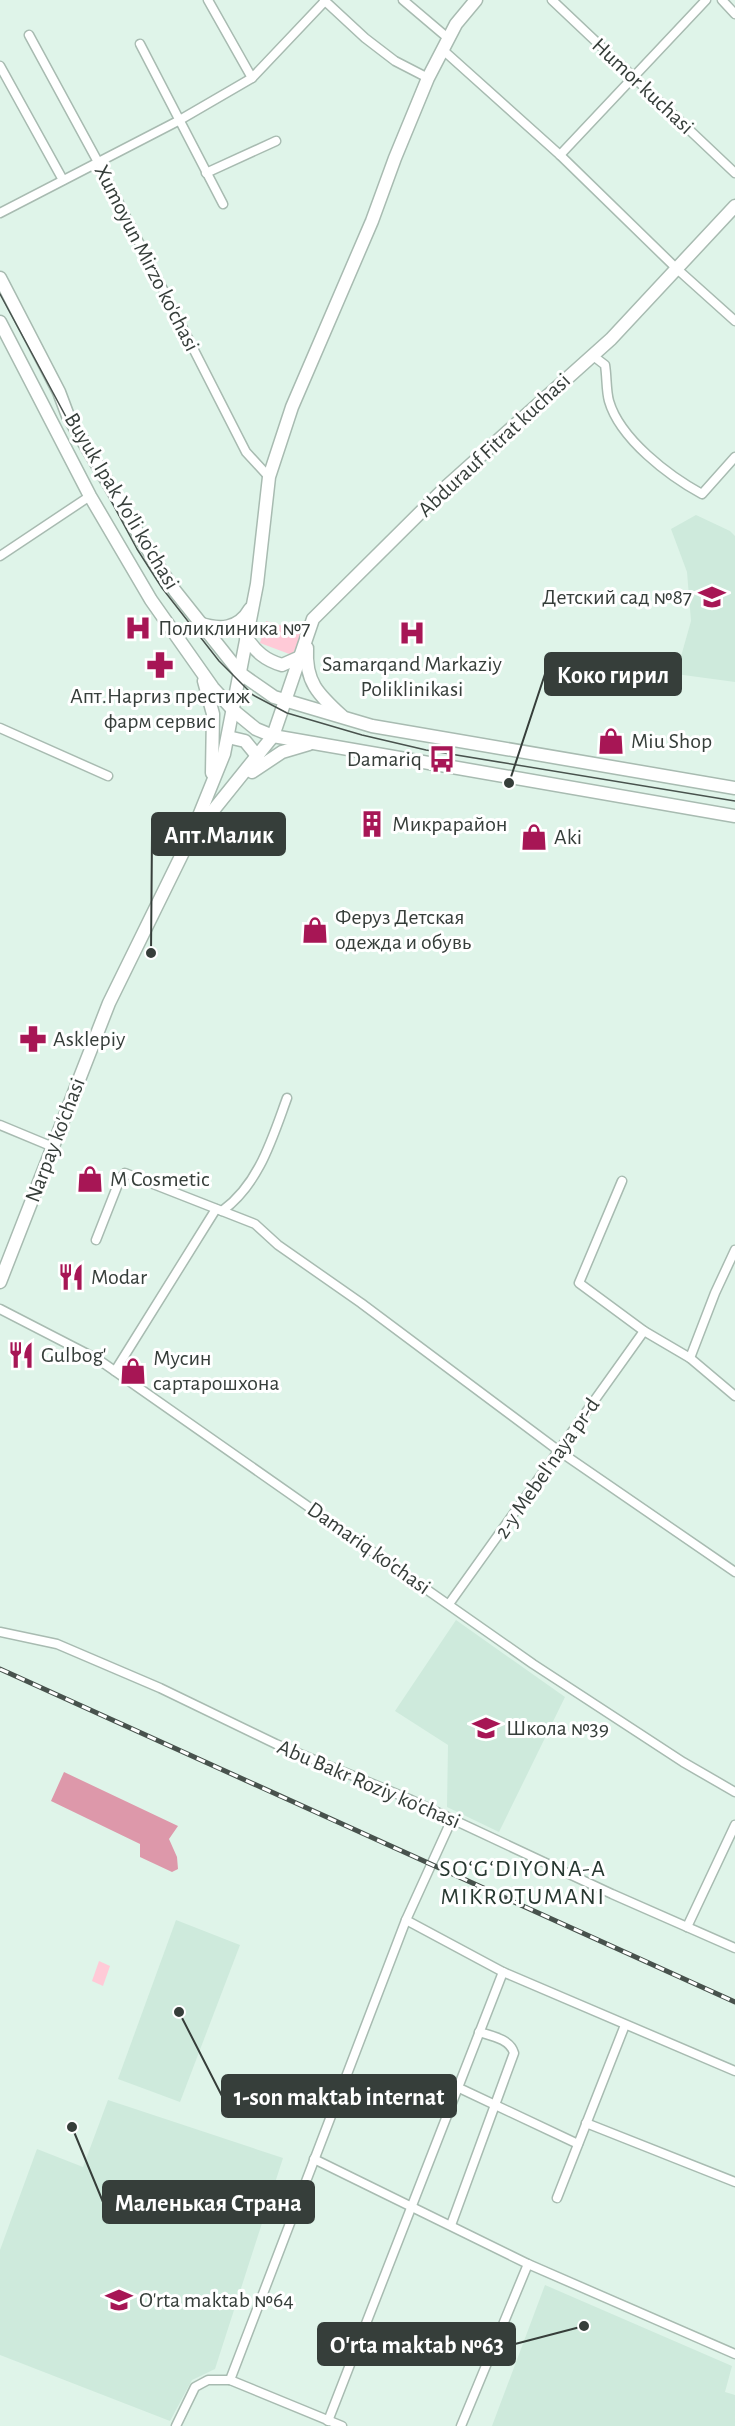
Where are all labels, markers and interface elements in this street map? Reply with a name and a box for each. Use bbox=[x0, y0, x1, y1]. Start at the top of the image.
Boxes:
street label: Humor kuchasi bbox=[588, 34, 698, 138]
street label: Xumoyun Mirzo ko'chasi bbox=[90, 161, 204, 355]
street label: Abdurauf Fitrat kuchasi bbox=[414, 369, 574, 521]
street label: Buyuk Ipak Yo'li ko'chasi bbox=[61, 409, 183, 593]
school or university icon: Детский сад №87 bbox=[697, 582, 727, 612]
place label: Детский сад №87 bbox=[542, 586, 692, 608]
hospital icon: Поликлиника №7 bbox=[123, 613, 153, 643]
place label: Поликлиника №7 bbox=[158, 617, 310, 639]
hospital icon: Samarqand Markaziy Poliklinikasi bbox=[397, 618, 427, 648]
pharmacy icon: Апт.Наргиз престиж фарм сервис bbox=[145, 650, 175, 680]
place label: Samarqand Markaziy Poliklinikasi bbox=[322, 653, 502, 700]
callout: Коко гирил bbox=[545, 653, 681, 695]
text: Коко гирил bbox=[557, 664, 669, 688]
place label: Апт.Наргиз престиж фарм сервис bbox=[70, 685, 250, 732]
shop icon: Miu Shop bbox=[596, 726, 626, 756]
place label: Miu Shop bbox=[631, 730, 712, 752]
bus stop icon: Damariq bbox=[427, 744, 457, 774]
place label: Damariq bbox=[347, 748, 422, 770]
building icon: Микрарайон bbox=[357, 809, 387, 839]
callout: Апт.Малик bbox=[152, 813, 285, 855]
place label: Микрарайон bbox=[392, 813, 507, 835]
shop icon: Aki bbox=[519, 822, 549, 852]
text: Апт.Малик bbox=[164, 824, 274, 848]
place label: Aki bbox=[554, 826, 582, 848]
place label: Феруз Детская одежда и обувь bbox=[335, 906, 472, 953]
shop icon: Феруз Детская одежда и обувь bbox=[300, 915, 330, 945]
pharmacy icon: Asklepiy bbox=[18, 1024, 48, 1054]
place label: Asklepiy bbox=[53, 1028, 126, 1050]
street label: Narpay ko'chasi bbox=[21, 1075, 89, 1205]
shop icon: M Cosmetic bbox=[75, 1164, 105, 1194]
place label: M Cosmetic bbox=[110, 1168, 210, 1190]
restaurant icon: Modar bbox=[56, 1262, 86, 1292]
place label: Modar bbox=[91, 1266, 147, 1288]
restaurant icon: Gulbog' bbox=[6, 1340, 36, 1370]
place label: Gulbog' bbox=[41, 1344, 107, 1366]
place label: Мусин сартарошхона bbox=[153, 1347, 280, 1394]
shop icon: Мусин сартарошхона bbox=[118, 1356, 148, 1386]
street label: 2-y Mebel'naya pr-d bbox=[490, 1394, 604, 1542]
street label: Damariq ko'chasi bbox=[303, 1498, 435, 1598]
school or university icon: Школа №39 bbox=[471, 1713, 501, 1743]
place label: Школа №39 bbox=[506, 1717, 609, 1739]
street label: Abu Bakr Roziy ko'chasi bbox=[274, 1735, 464, 1833]
district label: SO‘G‘DIYONA-А MIKROTUMANI bbox=[439, 1857, 607, 1909]
callout: 1-son maktab internat bbox=[222, 2075, 456, 2117]
text: 1-son maktab internat bbox=[234, 2086, 444, 2110]
callout: Маленькая Страна bbox=[103, 2181, 314, 2223]
text: Маленькая Страна bbox=[114, 2192, 302, 2216]
school or university icon: O'rta maktab №64 bbox=[104, 2285, 134, 2315]
place label: O'rta maktab №64 bbox=[139, 2289, 294, 2311]
callout: O'rta maktab №63 bbox=[318, 2323, 515, 2365]
text: O'rta maktab №63 bbox=[330, 2334, 504, 2358]

